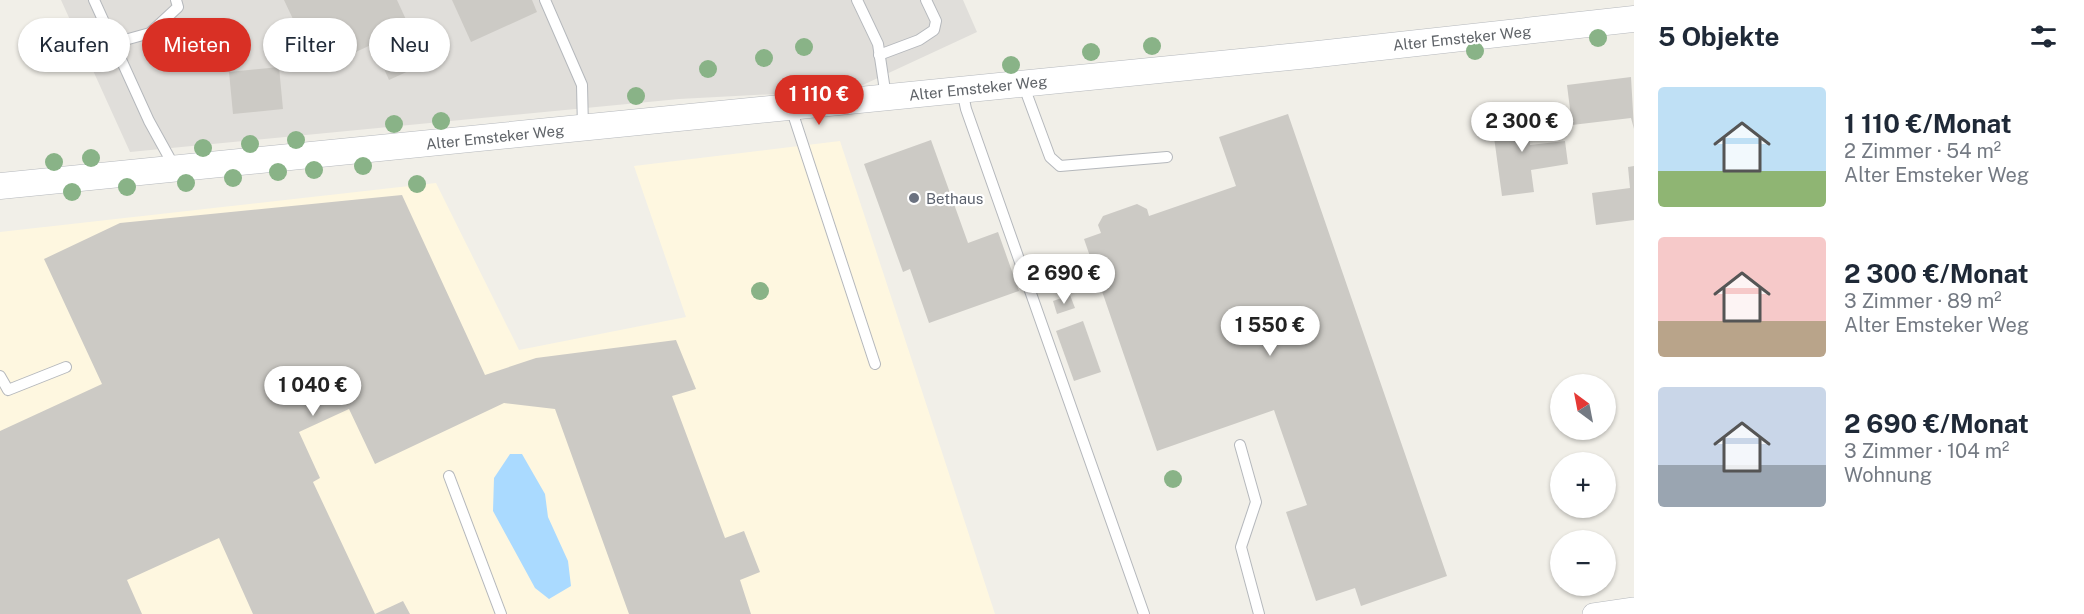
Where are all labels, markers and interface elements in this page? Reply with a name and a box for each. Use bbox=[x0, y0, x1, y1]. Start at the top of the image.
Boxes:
chip: Kaufen bbox=[18, 18, 130, 72]
chip: Mieten bbox=[142, 18, 251, 72]
chip: Filter bbox=[263, 18, 357, 72]
chip: Neu bbox=[369, 18, 450, 72]
icon: filters bbox=[2027, 20, 2060, 53]
text: 5 Objekte bbox=[1658, 21, 1780, 52]
street label: Alter Emsteker Weg bbox=[1392, 22, 1532, 54]
street label: Alter Emsteker Weg bbox=[908, 72, 1048, 104]
pin: 1 110 € bbox=[764, 75, 874, 126]
text: 1 110 € bbox=[789, 82, 849, 106]
pin: 2 300 € bbox=[1467, 102, 1577, 153]
text: 1 110 €/Monat bbox=[1844, 108, 2012, 139]
text: 2 300 € bbox=[1485, 109, 1559, 133]
icon: home bbox=[1706, 111, 1778, 183]
street label: Alter Emsteker Weg bbox=[425, 121, 565, 153]
text: 2 Zimmer · 54 m² bbox=[1844, 139, 2001, 163]
text: Alter Emsteker Weg bbox=[1844, 163, 2029, 187]
place label: Bethaus bbox=[926, 190, 983, 207]
marker: Bethaus bbox=[907, 191, 921, 205]
pin: 2 690 € bbox=[1009, 254, 1119, 305]
text: 2 300 €/Monat bbox=[1844, 258, 2029, 289]
text: 2 690 € bbox=[1027, 261, 1101, 285]
icon: home bbox=[1706, 261, 1778, 333]
text: 3 Zimmer · 89 m² bbox=[1844, 289, 2002, 313]
pin: 1 550 € bbox=[1215, 306, 1325, 357]
text: 1 550 € bbox=[1235, 313, 1305, 337]
text: Alter Emsteker Weg bbox=[1844, 313, 2029, 337]
pin: 1 040 € bbox=[258, 366, 368, 417]
text: 1 040 € bbox=[278, 373, 348, 397]
north arrow bbox=[1550, 374, 1616, 440]
map controls bbox=[1550, 374, 1616, 596]
text: 2 690 €/Monat bbox=[1844, 408, 2029, 439]
icon: home bbox=[1706, 411, 1778, 483]
text: 3 Zimmer · 104 m² bbox=[1844, 439, 2009, 463]
button: + bbox=[1550, 452, 1616, 518]
text: Wohnung bbox=[1844, 463, 1932, 487]
button: − bbox=[1550, 530, 1616, 596]

